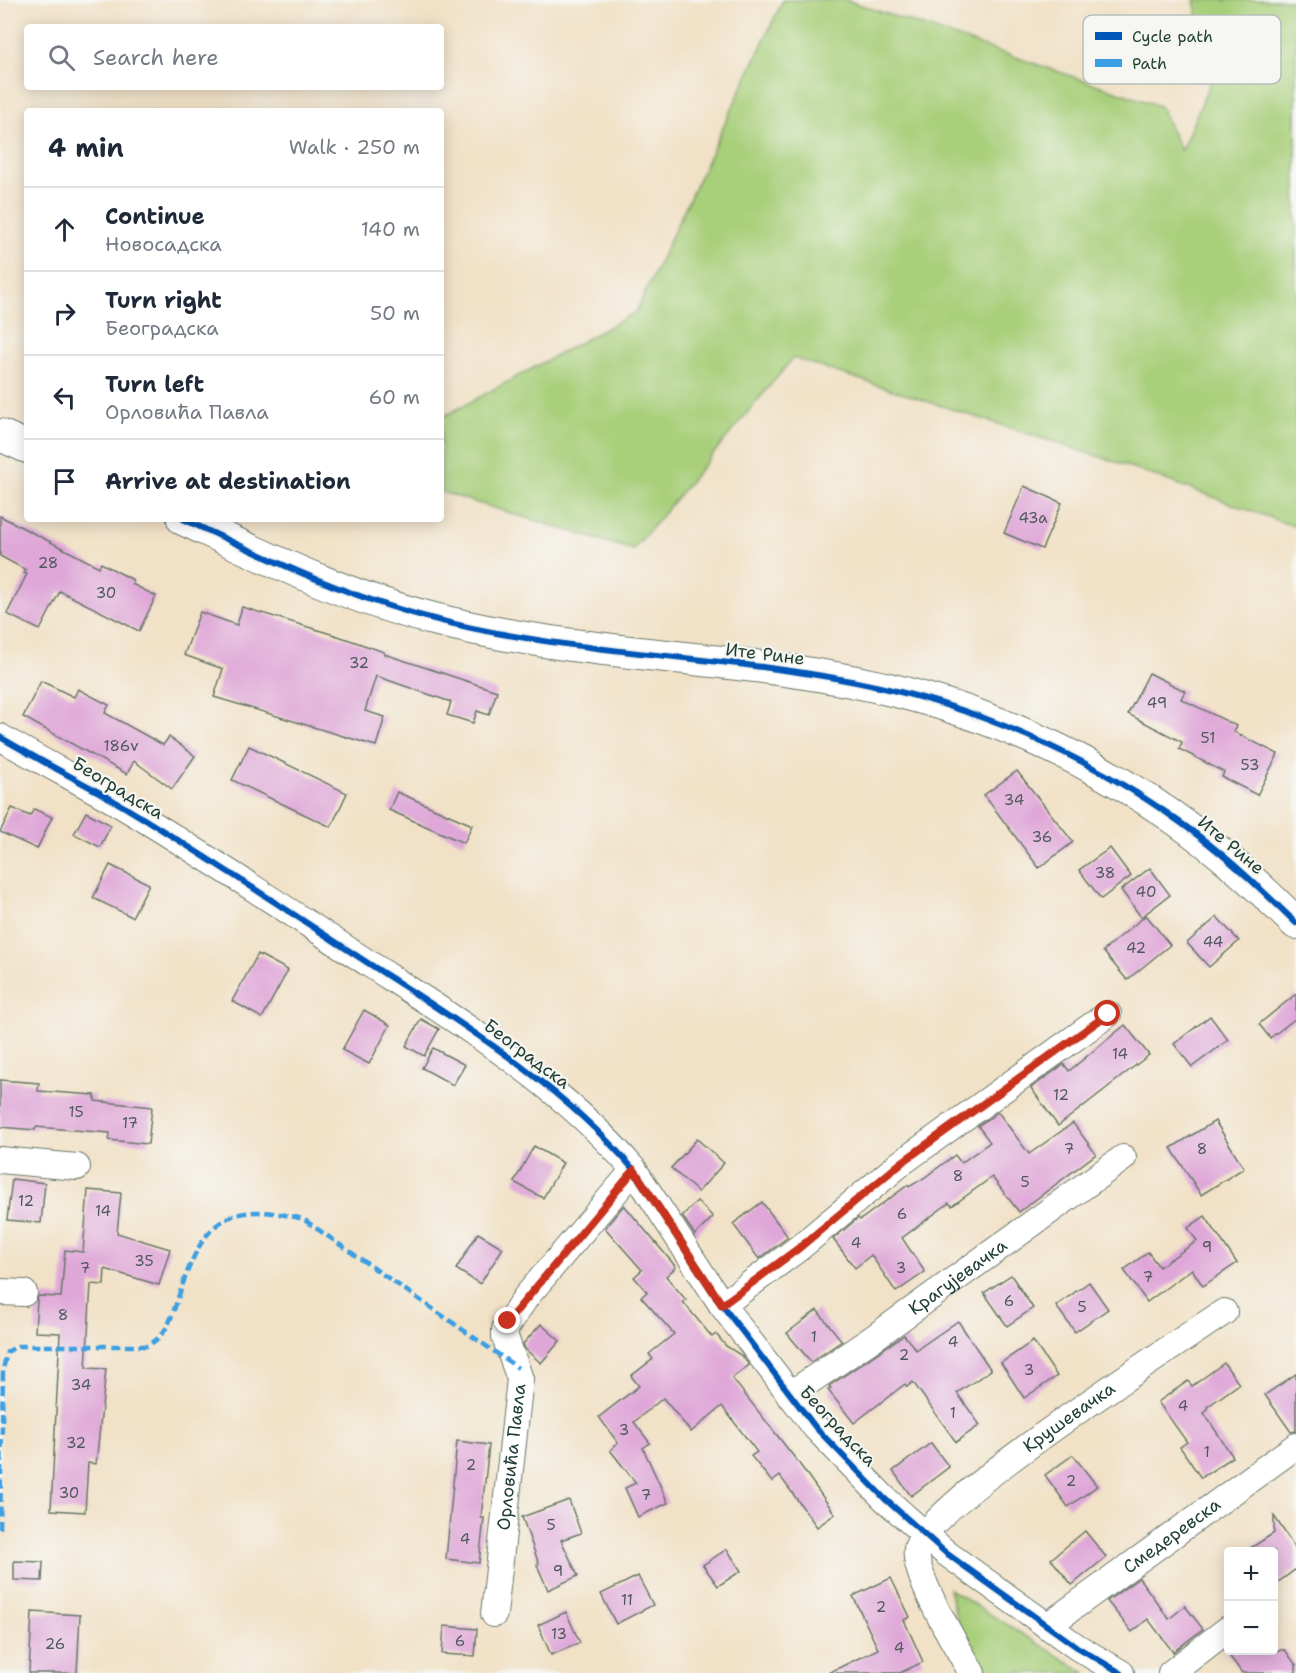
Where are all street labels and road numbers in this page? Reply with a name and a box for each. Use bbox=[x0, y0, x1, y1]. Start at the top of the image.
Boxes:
street label: Ите Рине bbox=[724, 637, 806, 671]
street label: Београдска bbox=[68, 751, 168, 825]
street label: Ите Рине bbox=[1193, 810, 1269, 880]
street label: Београдска bbox=[479, 1014, 575, 1094]
street label: Крагујевачка bbox=[904, 1233, 1012, 1321]
street label: Крушевачка bbox=[1018, 1376, 1120, 1458]
street label: Београдска bbox=[794, 1380, 882, 1472]
street label: Орловића Павла bbox=[491, 1382, 531, 1532]
street label: Смедеревска bbox=[1118, 1492, 1225, 1579]

